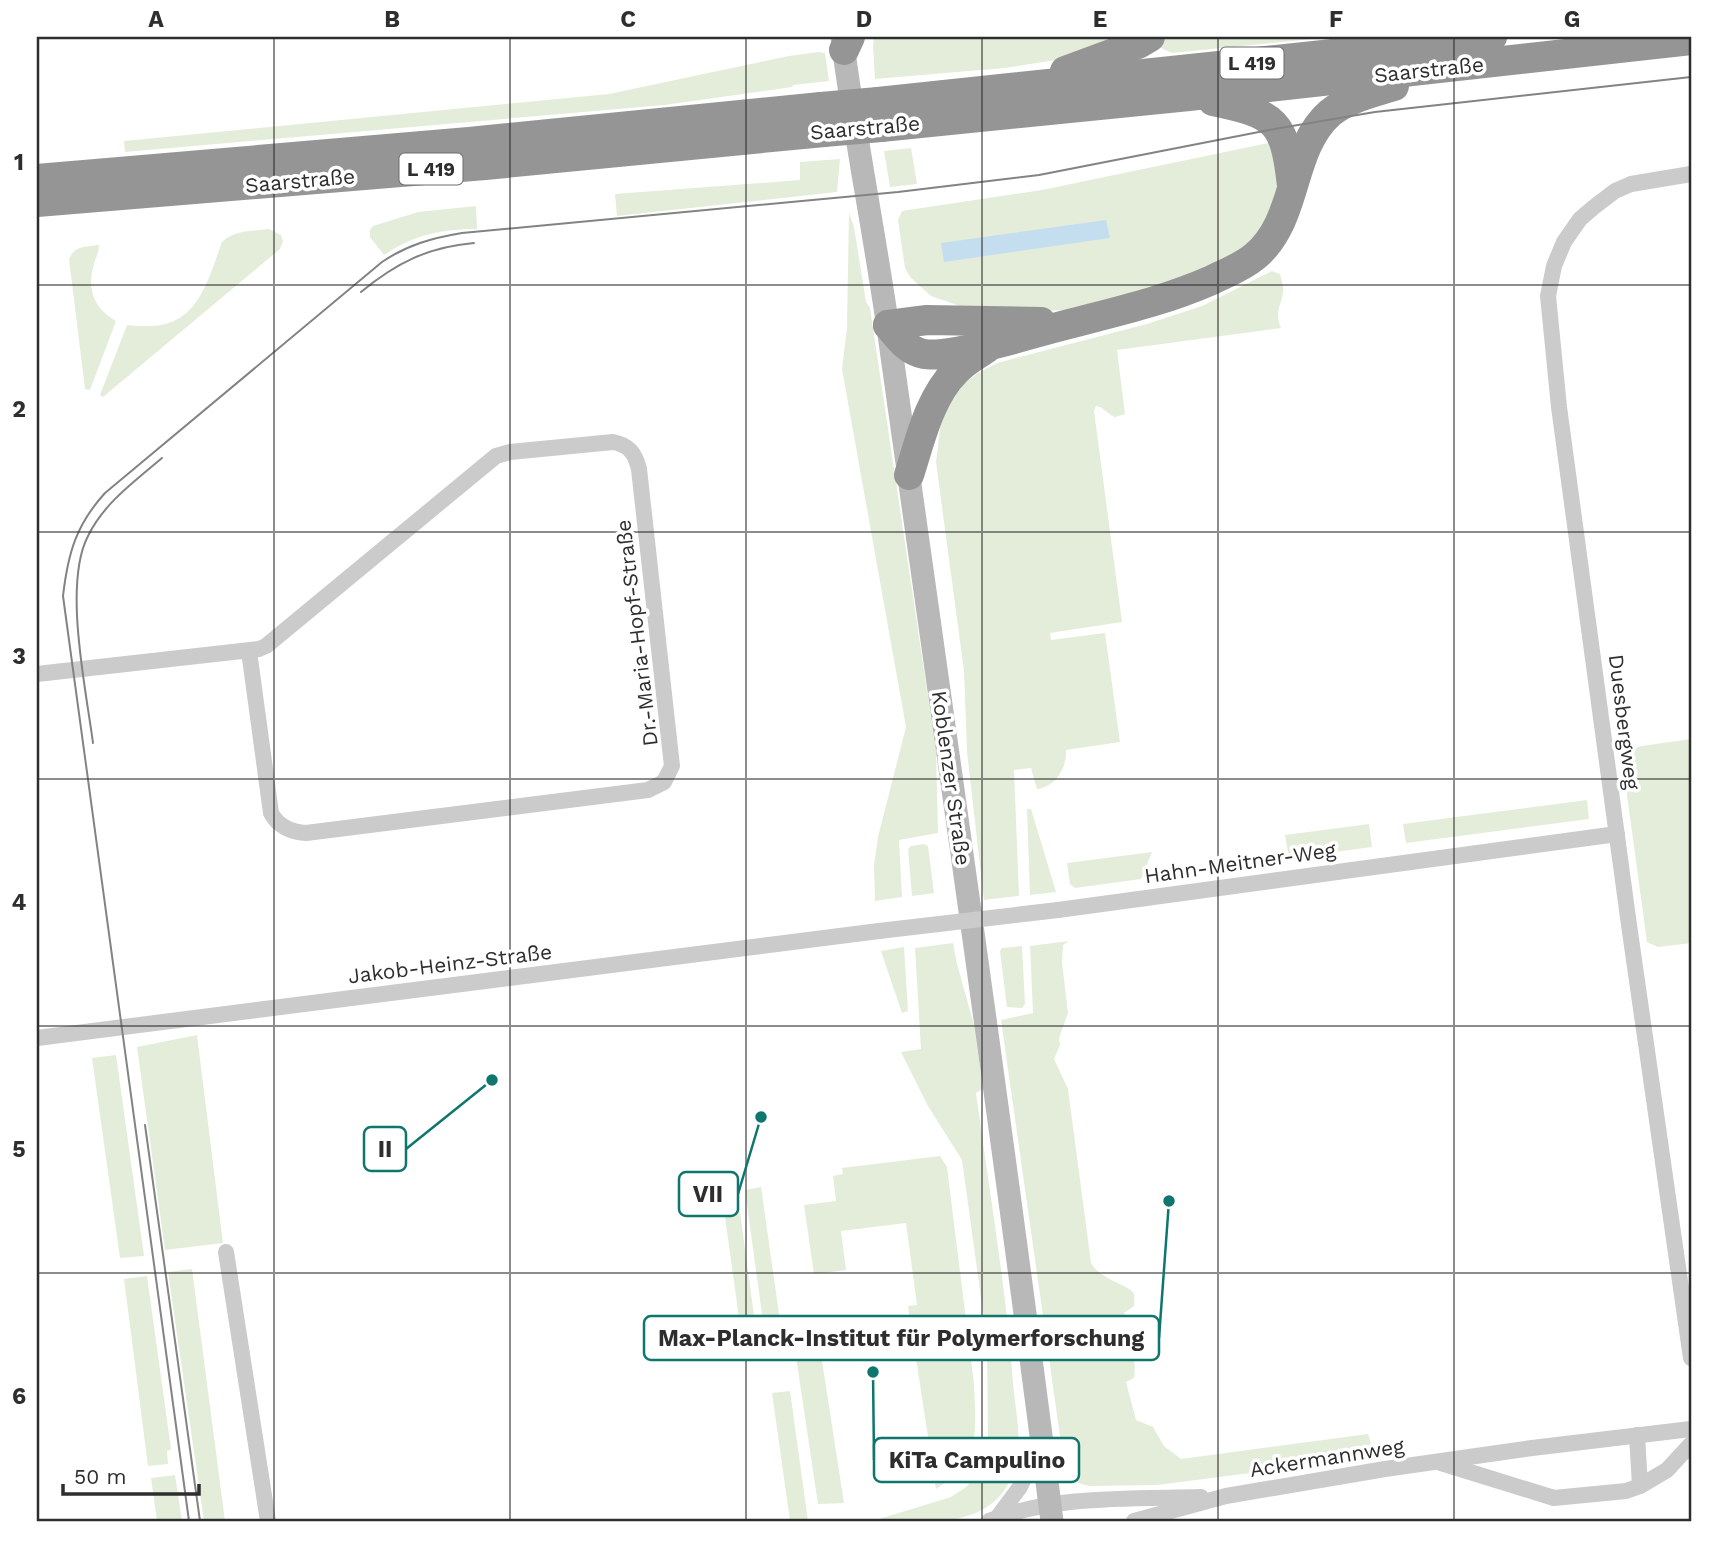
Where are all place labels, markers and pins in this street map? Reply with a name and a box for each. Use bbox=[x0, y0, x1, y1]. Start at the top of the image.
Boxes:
callout: II bbox=[364, 1127, 406, 1171]
callout: VII bbox=[679, 1172, 738, 1216]
callout: Max-Planck-Institut für Polymerforschung bbox=[644, 1316, 1159, 1360]
callout: KiTa Campulino bbox=[874, 1438, 1079, 1482]

